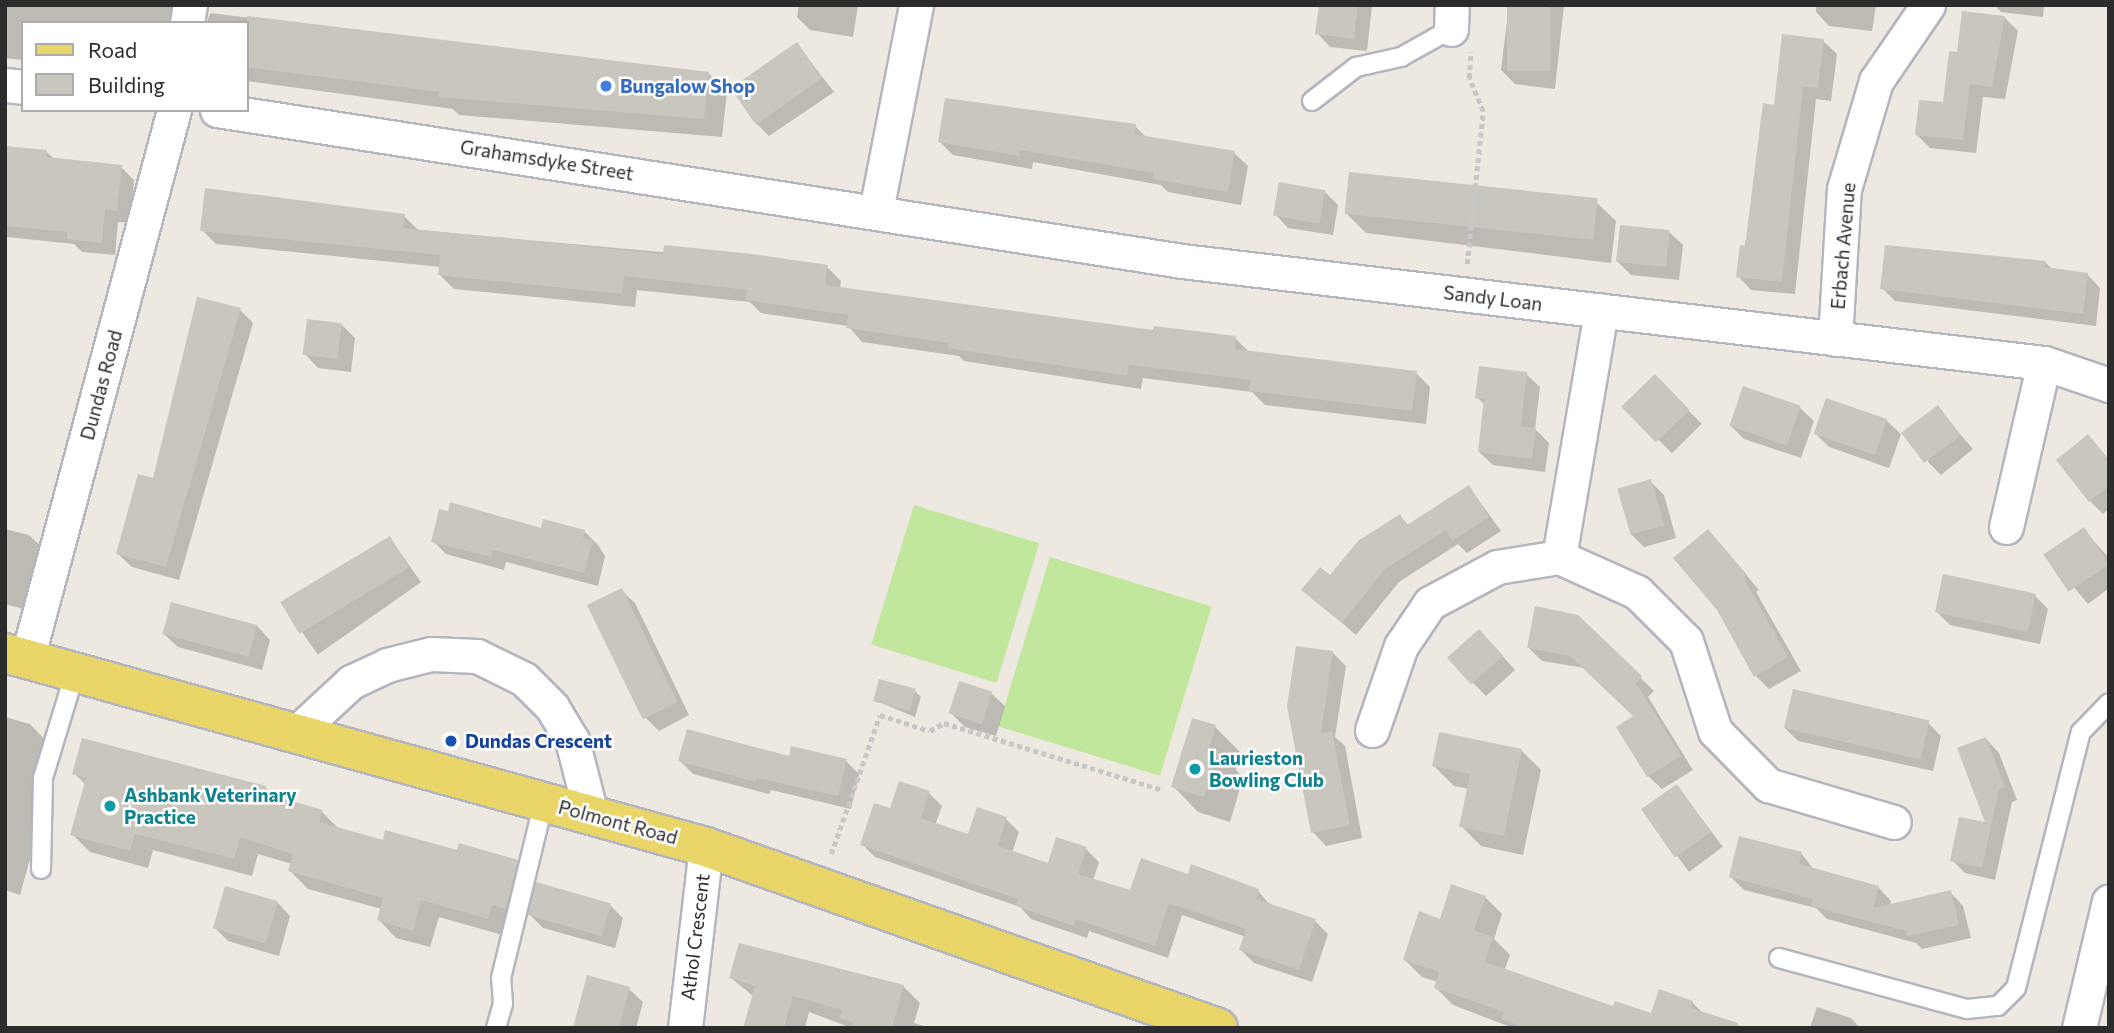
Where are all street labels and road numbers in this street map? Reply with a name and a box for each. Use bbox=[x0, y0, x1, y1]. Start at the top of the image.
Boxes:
street label: Grahamsdyke Street bbox=[459, 135, 635, 185]
street label: Erbach Avenue bbox=[1826, 182, 1860, 310]
street label: Sandy Loan bbox=[1442, 281, 1544, 315]
street label: Dundas Road bbox=[75, 327, 127, 443]
street label: Polmont Road bbox=[556, 795, 680, 849]
street label: Athol Crescent bbox=[676, 872, 714, 1002]

